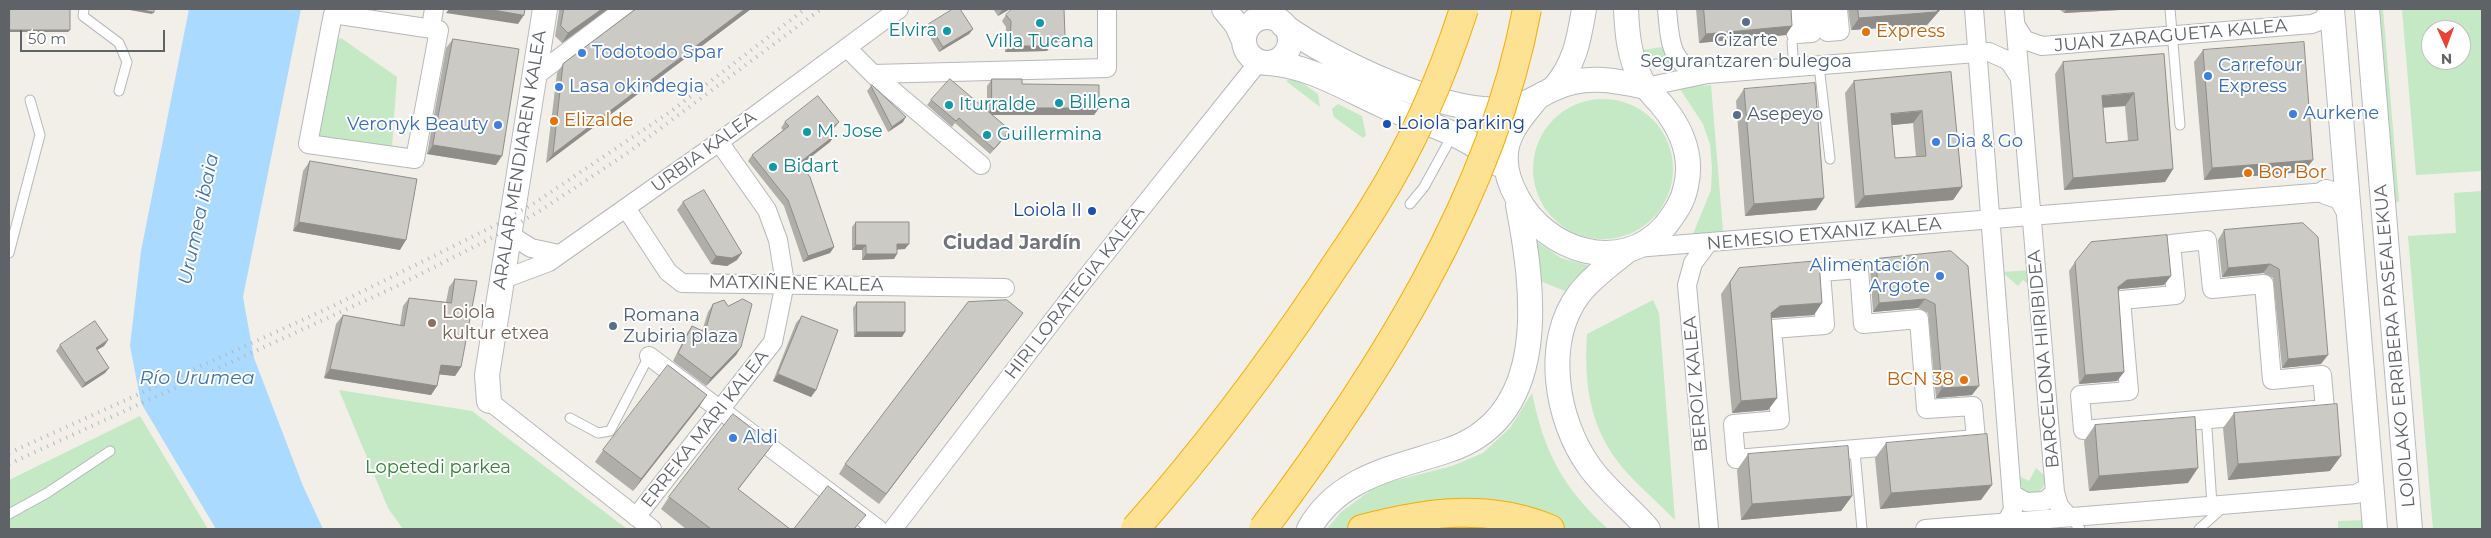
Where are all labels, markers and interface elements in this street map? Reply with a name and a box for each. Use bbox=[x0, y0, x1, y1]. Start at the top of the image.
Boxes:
street label: JUAN ZARAGUETA KALEA bbox=[2054, 15, 2288, 57]
marker: Gizarte Segurantzaren bulegoa bbox=[1740, 16, 1752, 28]
marker: Villa Tucana bbox=[1034, 17, 1046, 29]
scale bar bbox=[22, 20, 168, 52]
place label: Elvira bbox=[888, 20, 937, 42]
north arrow bbox=[2421, 20, 2471, 70]
place label: Express bbox=[1876, 21, 1945, 43]
marker: Elvira bbox=[941, 25, 953, 37]
marker: Express bbox=[1860, 26, 1872, 38]
text: 50 m bbox=[28, 29, 66, 48]
street label: ARALAR MENDIAREN KALEA bbox=[489, 29, 551, 291]
place label: Gizarte Segurantzaren bulegoa bbox=[1640, 30, 1852, 72]
place label: Villa Tucana bbox=[986, 31, 1094, 53]
place label: Todotodo Spar bbox=[592, 42, 724, 64]
marker: Todotodo Spar bbox=[576, 47, 588, 59]
text: N bbox=[2441, 50, 2452, 68]
place label: Carrefour Express bbox=[2218, 55, 2303, 98]
marker: Carrefour Express bbox=[2202, 70, 2214, 82]
place label: Lasa okindegia bbox=[569, 76, 704, 98]
marker: Lasa okindegia bbox=[553, 81, 565, 93]
place label: Billena bbox=[1069, 92, 1131, 114]
place label: Iturralde bbox=[959, 94, 1036, 116]
marker: Billena bbox=[1053, 97, 1065, 109]
marker: Iturralde bbox=[943, 99, 955, 111]
place label: Aurkene bbox=[2303, 103, 2379, 125]
place label: Asepeyo bbox=[1747, 104, 1823, 126]
street label: URBIA KALEA bbox=[647, 107, 761, 197]
marker: Aurkene bbox=[2287, 108, 2299, 120]
marker: Asepeyo bbox=[1731, 109, 1743, 121]
place label: Elizalde bbox=[564, 110, 633, 132]
place label: Loiola parking bbox=[1397, 113, 1525, 135]
place label: Veronyk Beauty bbox=[347, 114, 488, 136]
marker: Elizalde bbox=[548, 115, 560, 127]
marker: Loiola parking bbox=[1381, 118, 1393, 130]
marker: Veronyk Beauty bbox=[492, 119, 504, 131]
place label: M. Jose bbox=[817, 121, 883, 143]
place label: Guillermina bbox=[997, 124, 1102, 146]
marker: M. Jose bbox=[801, 126, 813, 138]
marker: Guillermina bbox=[981, 129, 993, 141]
place label: Dia & Go bbox=[1946, 131, 2023, 153]
marker: Dia & Go bbox=[1930, 136, 1942, 148]
water label: Urumea ibaia bbox=[174, 151, 224, 287]
place label: Bidart bbox=[783, 156, 839, 178]
marker: Bidart bbox=[767, 161, 779, 173]
place label: Bor Bor bbox=[2258, 162, 2327, 184]
marker: Bor Bor bbox=[2242, 167, 2254, 179]
street label: LOIOLAKO ERRIBERA PASEALEKUA bbox=[2370, 183, 2420, 509]
place label: Loiola II bbox=[1013, 200, 1082, 222]
street label: HIRI LORATEGIA KALEA bbox=[1001, 202, 1149, 384]
marker: Loiola II bbox=[1086, 205, 1098, 217]
street label: NEMESIO ETXANIZ KALEA bbox=[1706, 213, 1942, 255]
district label: Ciudad Jardín bbox=[943, 232, 1081, 254]
street label: BARCELONA HIRIBIDEA bbox=[2024, 249, 2064, 469]
place label: Alimentación Argote bbox=[1809, 255, 1930, 298]
marker: Alimentación Argote bbox=[1934, 270, 1946, 282]
street label: MATXIÑENE KALEA bbox=[708, 272, 884, 296]
place label: Loiola kultur etxea bbox=[442, 302, 549, 344]
place label: Romana Zubiria plaza bbox=[623, 305, 738, 348]
street label: BEROIZ KALEA bbox=[1679, 315, 1713, 453]
marker: Loiola kultur etxea bbox=[426, 317, 438, 329]
marker: Romana Zubiria plaza bbox=[607, 320, 619, 332]
street label: ERREKA MARI KALEA bbox=[637, 346, 773, 512]
water label: Río Urumea bbox=[139, 367, 255, 389]
place label: BCN 38 bbox=[1887, 369, 1954, 391]
marker: BCN 38 bbox=[1958, 374, 1970, 386]
place label: Aldi bbox=[743, 427, 778, 449]
marker: Aldi bbox=[727, 432, 739, 444]
park label: Lopetedi parkea bbox=[365, 457, 511, 479]

